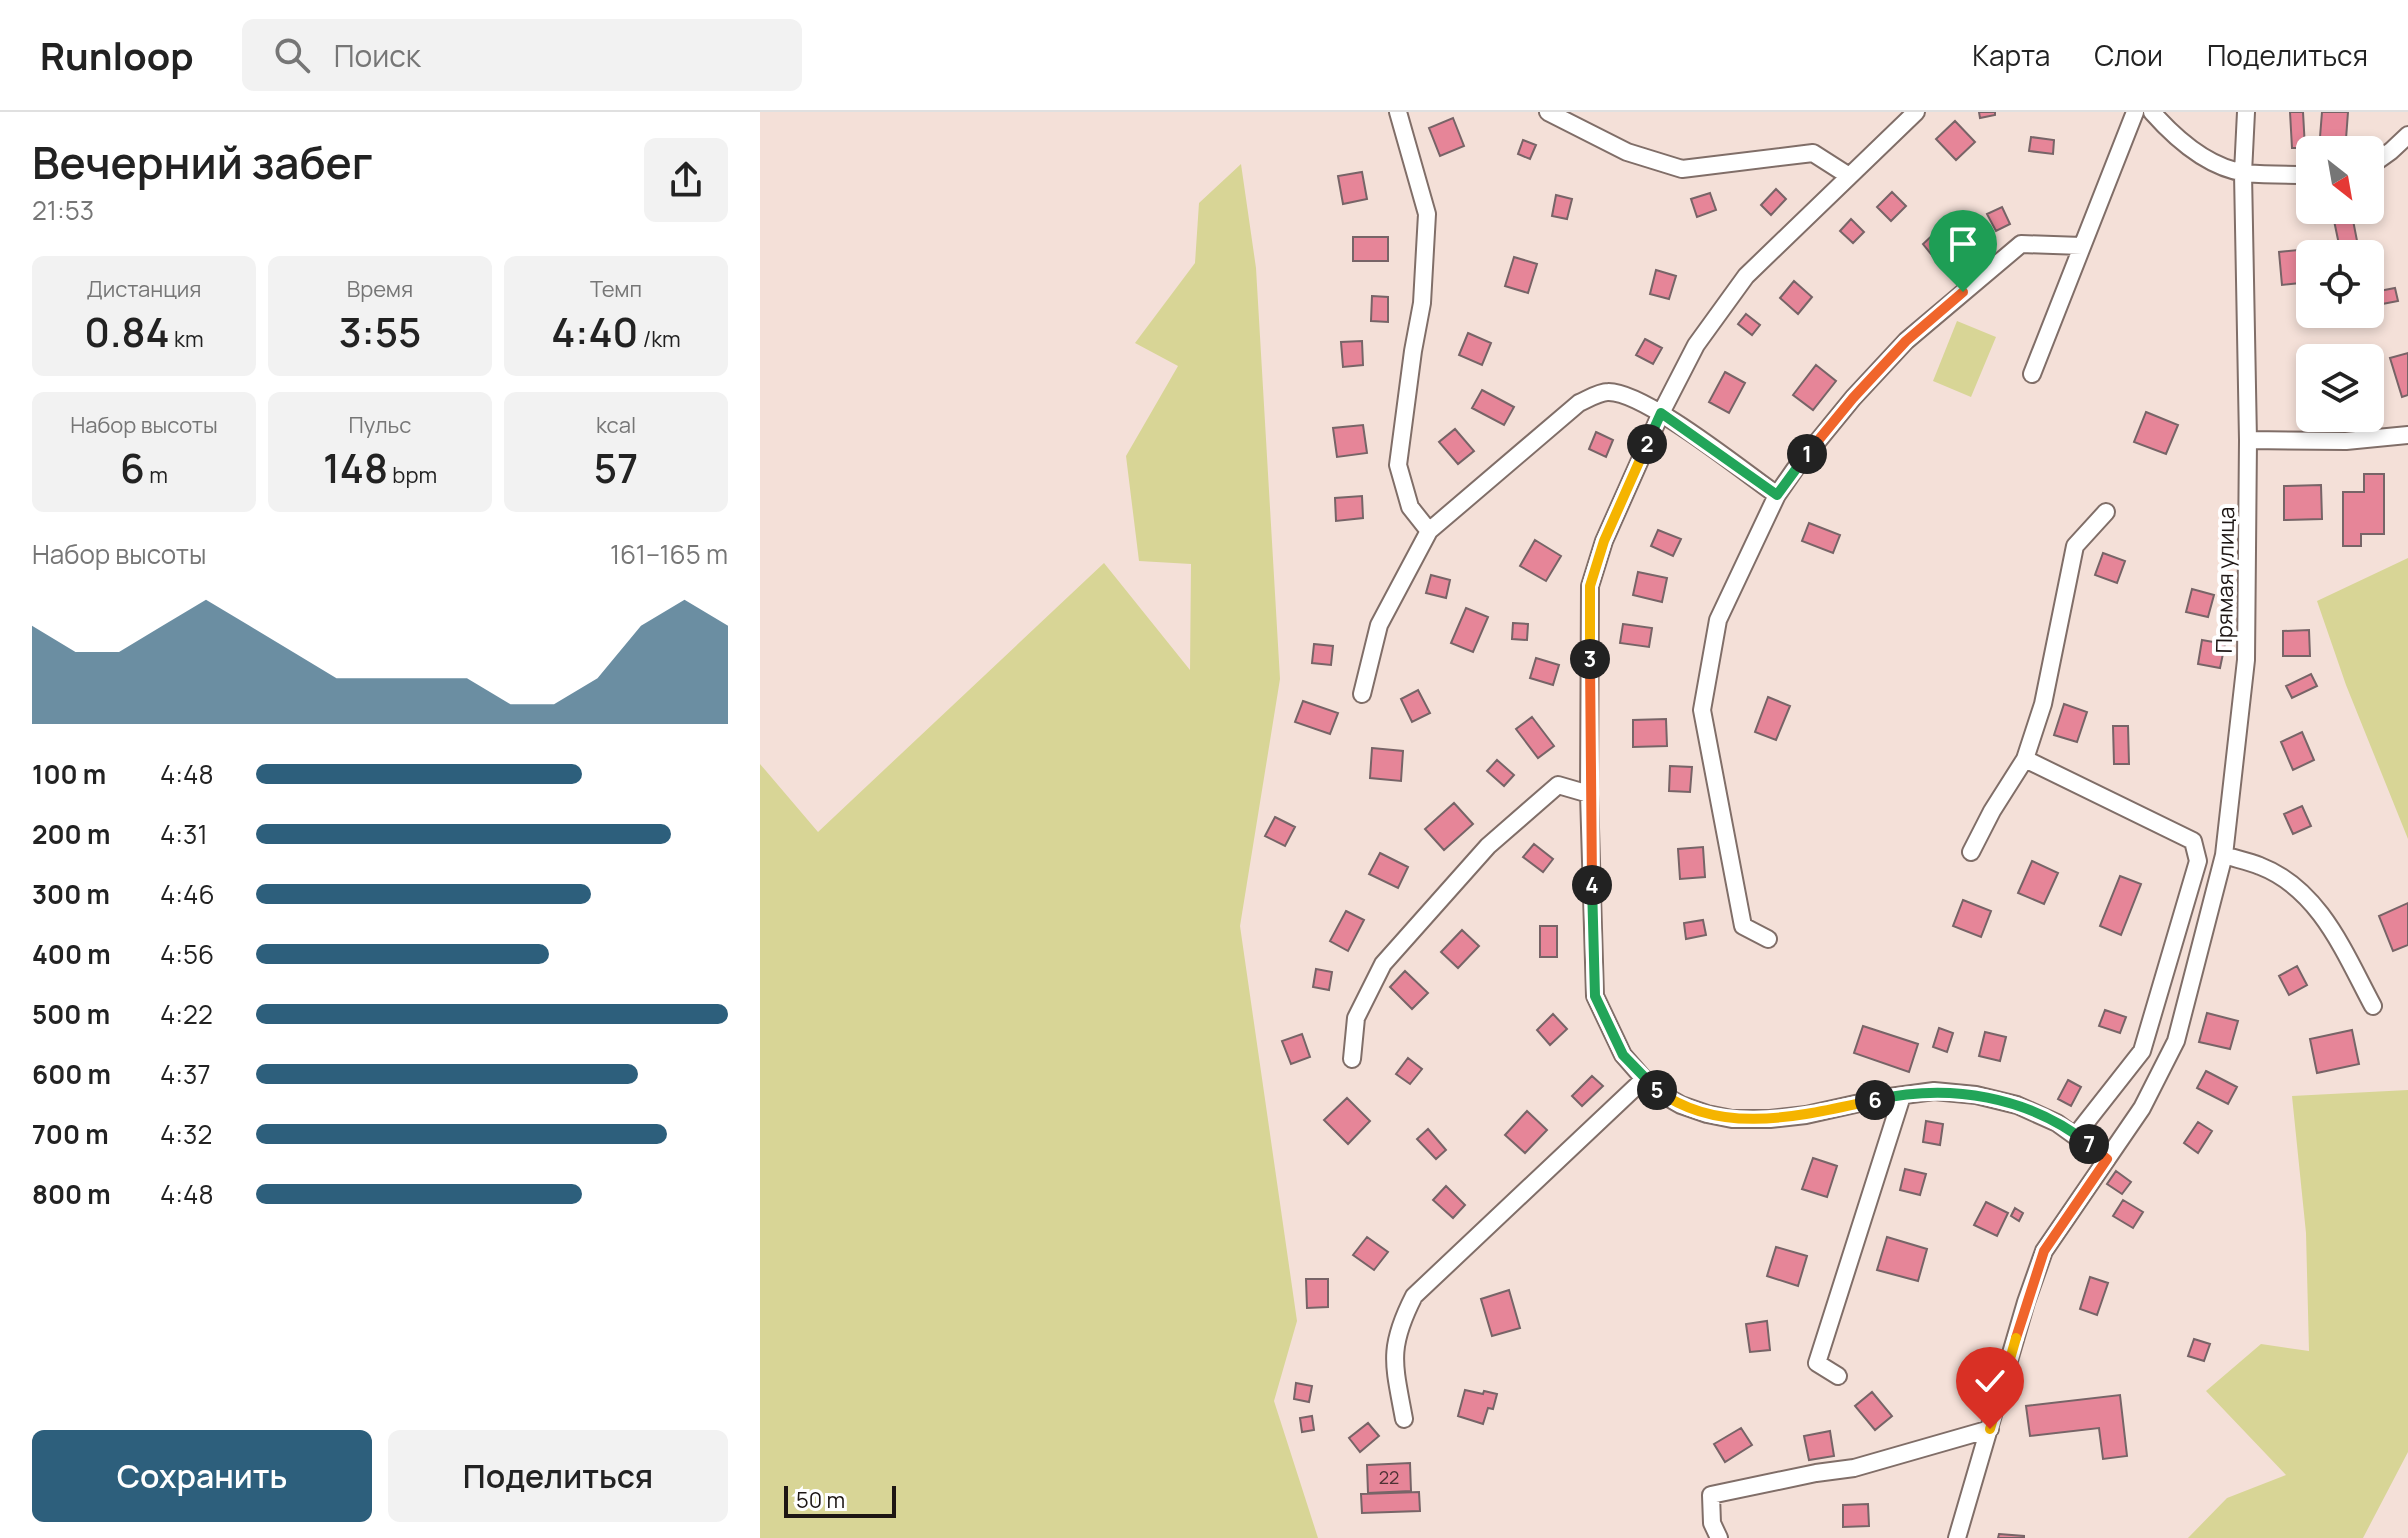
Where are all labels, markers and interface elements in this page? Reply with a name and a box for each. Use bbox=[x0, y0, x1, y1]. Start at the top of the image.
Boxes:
search box bbox=[242, 19, 802, 91]
text: Runloop bbox=[40, 29, 194, 81]
icon: search bbox=[270, 33, 314, 77]
text: Поиск bbox=[334, 35, 421, 76]
text: Карта bbox=[1972, 36, 2050, 74]
text: Слои bbox=[2094, 36, 2163, 74]
text: Поделиться bbox=[2207, 36, 2368, 74]
text: Вечерний забег bbox=[32, 132, 373, 192]
north arrow bbox=[2296, 136, 2384, 224]
map controls bbox=[2296, 136, 2384, 432]
button: share bbox=[644, 138, 728, 222]
text: 21:53 bbox=[32, 192, 94, 228]
pin bbox=[1929, 210, 1997, 292]
icon: arrive bbox=[1941, 222, 1985, 266]
button: locate bbox=[2296, 240, 2384, 328]
text: Дистанция bbox=[87, 274, 201, 304]
text: Время bbox=[347, 274, 413, 304]
text: Темп bbox=[590, 274, 642, 304]
text: 0.84 bbox=[84, 304, 170, 359]
text: 3:55 bbox=[339, 304, 421, 359]
text: 4:40 bbox=[551, 304, 638, 359]
text: km bbox=[170, 324, 204, 354]
text: /km bbox=[638, 324, 681, 354]
button: layers bbox=[2296, 344, 2384, 432]
text: Набор высоты bbox=[70, 410, 218, 440]
text: Пульс bbox=[349, 410, 411, 440]
text: kcal bbox=[596, 410, 636, 440]
pin: 2 bbox=[1627, 424, 1667, 464]
text: 2 bbox=[1640, 429, 1654, 459]
pin: 1 bbox=[1787, 434, 1827, 474]
text: 1 bbox=[1802, 439, 1812, 469]
text: 6 bbox=[120, 440, 145, 495]
text: 148 bbox=[323, 440, 388, 495]
text: 57 bbox=[594, 440, 638, 495]
text: m bbox=[145, 460, 168, 490]
text: bpm bbox=[388, 460, 437, 490]
street label: Прямая улица bbox=[2209, 506, 2241, 654]
text: Набор высоты bbox=[32, 536, 206, 572]
text: 161–165 m bbox=[610, 536, 728, 572]
pin: 3 bbox=[1570, 639, 1610, 679]
text: 3 bbox=[1584, 644, 1596, 674]
text: 100 m bbox=[32, 756, 106, 792]
text: 4:48 bbox=[160, 756, 214, 792]
text: 200 m bbox=[32, 816, 110, 852]
text: 4:31 bbox=[160, 816, 208, 852]
pin: 4 bbox=[1572, 865, 1612, 905]
text: 4 bbox=[1585, 870, 1599, 900]
text: 300 m bbox=[32, 876, 110, 912]
text: 4:46 bbox=[160, 876, 215, 912]
text: 400 m bbox=[32, 936, 111, 972]
text: 4:56 bbox=[160, 936, 214, 972]
text: 500 m bbox=[32, 996, 110, 1032]
text: 4:22 bbox=[160, 996, 213, 1032]
text: 600 m bbox=[32, 1056, 111, 1092]
text: 4:37 bbox=[160, 1056, 211, 1092]
pin: 5 bbox=[1637, 1070, 1677, 1110]
text: 5 bbox=[1651, 1075, 1663, 1105]
pin: 6 bbox=[1855, 1080, 1895, 1120]
text: 6 bbox=[1868, 1085, 1882, 1115]
text: 700 m bbox=[32, 1116, 109, 1152]
text: 4:32 bbox=[160, 1116, 212, 1152]
pin: 7 bbox=[2069, 1124, 2109, 1164]
text: 7 bbox=[2083, 1129, 2095, 1159]
text: 800 m bbox=[32, 1176, 111, 1212]
text: 4:48 bbox=[160, 1176, 214, 1212]
pin bbox=[1956, 1347, 2024, 1429]
icon: check bbox=[1968, 1359, 2012, 1403]
button: Сохранить bbox=[32, 1430, 372, 1522]
button: Поделиться bbox=[388, 1430, 728, 1522]
house number: 22 bbox=[1379, 1465, 1399, 1489]
scale bar bbox=[784, 1482, 896, 1518]
text: 50 m bbox=[796, 1485, 845, 1515]

